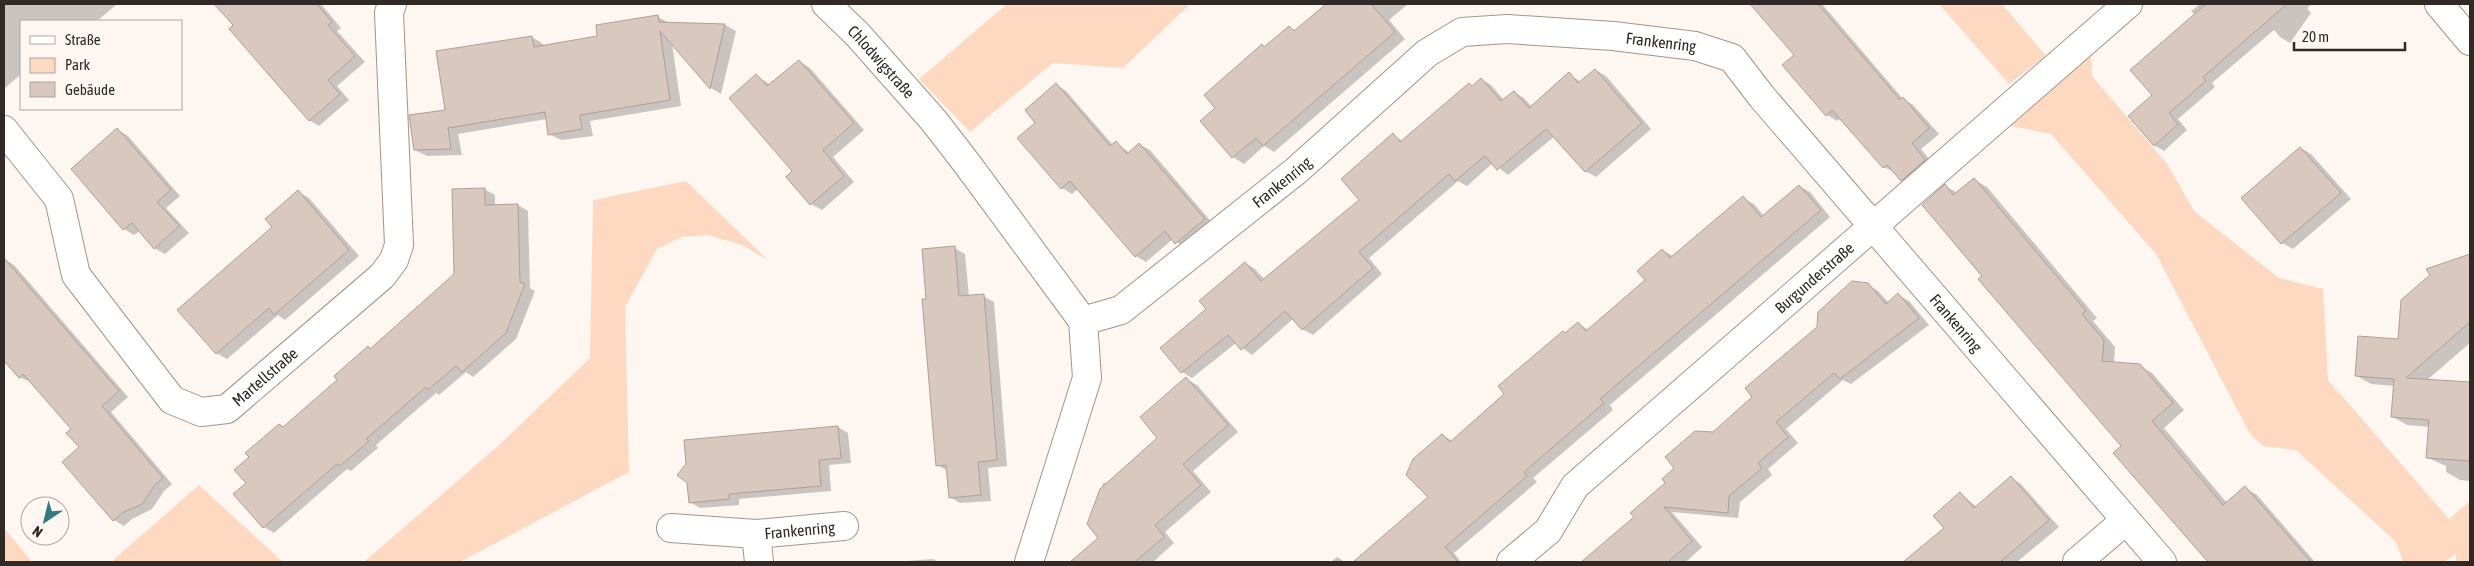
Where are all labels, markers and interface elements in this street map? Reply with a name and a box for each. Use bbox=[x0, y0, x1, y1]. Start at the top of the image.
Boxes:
legend bbox=[20, 20, 182, 110]
scale bar bbox=[2294, 20, 2405, 52]
street label: Chlodwigstraße bbox=[844, 21, 918, 102]
text: 20 m bbox=[2302, 28, 2329, 45]
street label: Frankenring bbox=[1625, 29, 1697, 56]
text: Straße bbox=[65, 31, 101, 48]
text: Park bbox=[65, 56, 90, 73]
text: Gebäude bbox=[65, 81, 115, 98]
street label: Frankenring bbox=[1249, 153, 1316, 211]
street label: Burgunderstraße bbox=[1771, 238, 1857, 317]
street label: Frankenring bbox=[1926, 290, 1986, 356]
street label: Martellstraße bbox=[229, 344, 301, 409]
north arrow bbox=[20, 496, 70, 546]
street label: Frankenring bbox=[764, 518, 836, 542]
text: N bbox=[30, 523, 46, 541]

